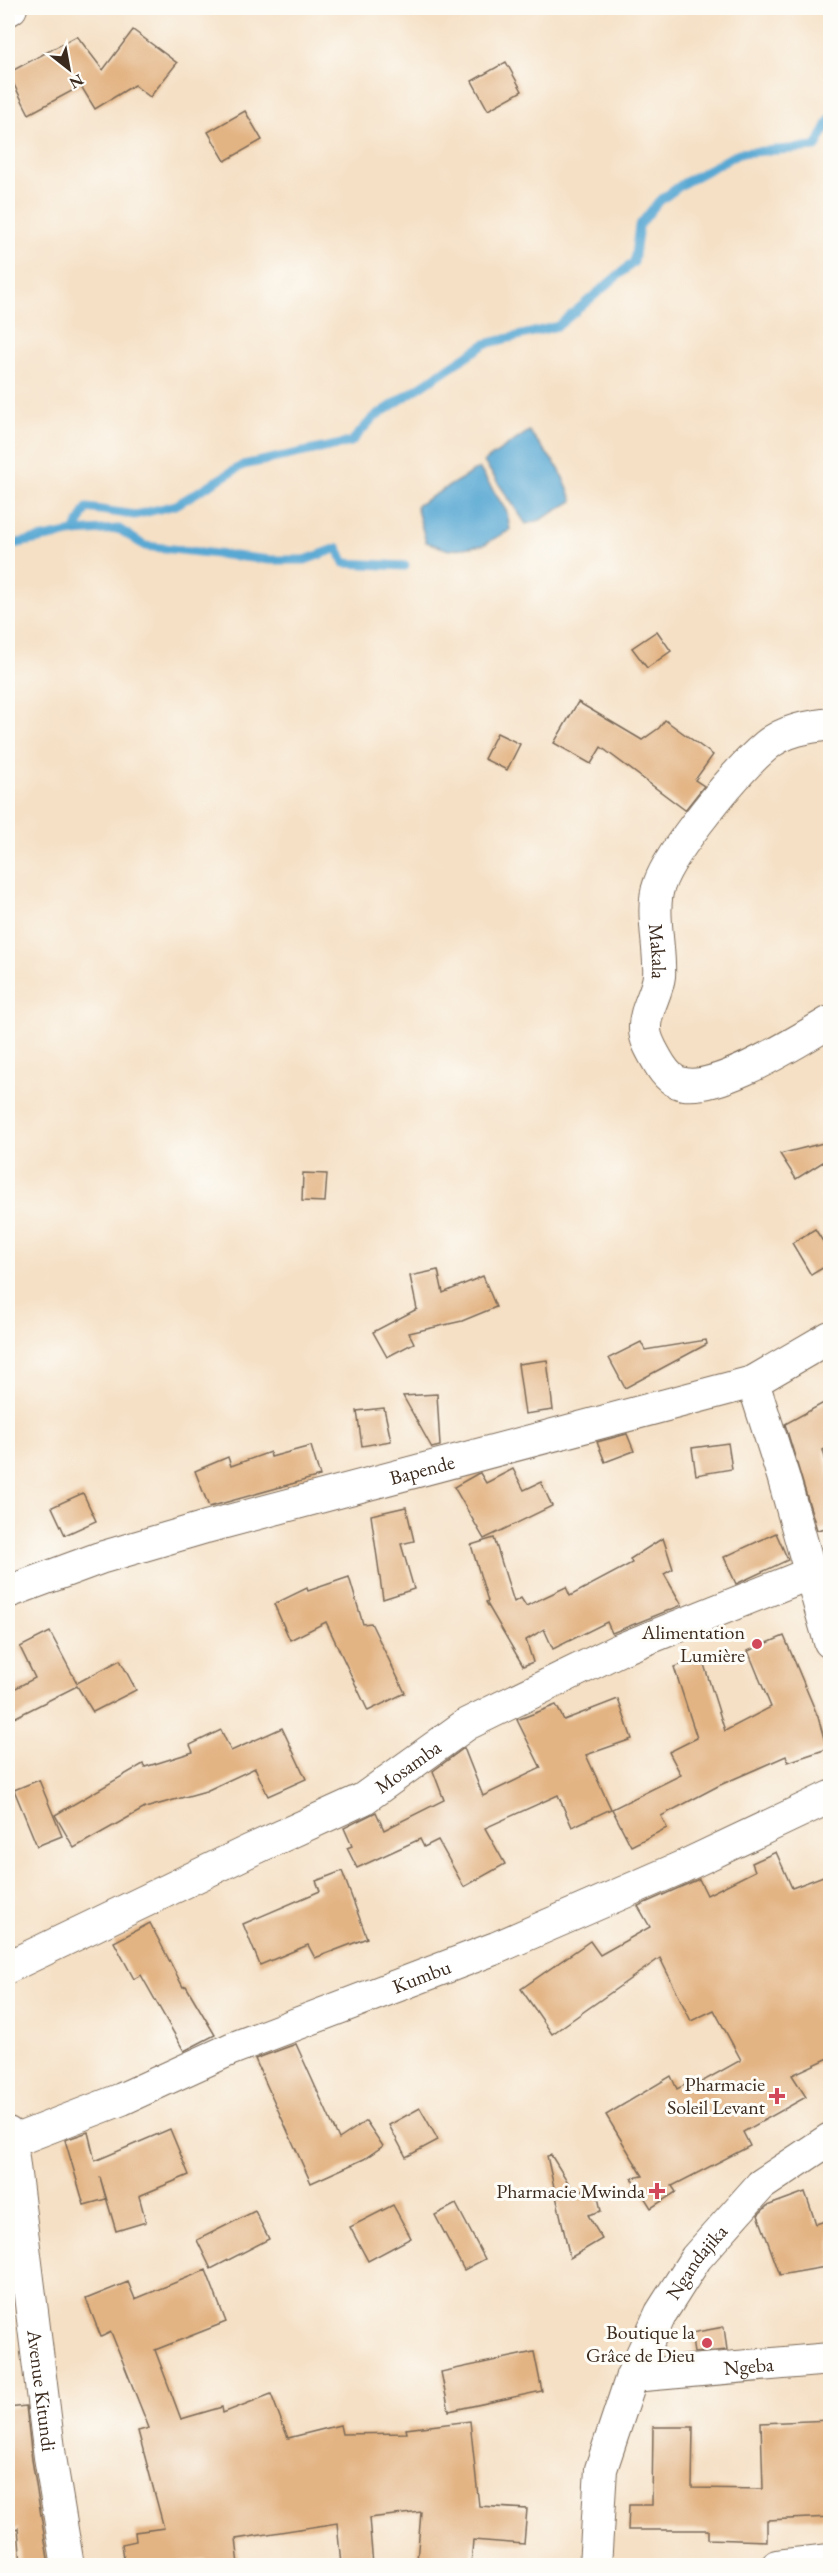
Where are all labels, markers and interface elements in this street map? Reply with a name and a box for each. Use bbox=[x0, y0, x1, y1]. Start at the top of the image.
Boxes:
north arrow bbox=[39, 39, 99, 99]
text: N bbox=[65, 69, 87, 94]
street label: Makala bbox=[643, 922, 672, 980]
street label: Bapende bbox=[387, 1449, 458, 1491]
place label: Alimentation Lumière bbox=[641, 1619, 745, 1668]
marker: Alimentation Lumière bbox=[750, 1637, 764, 1651]
street label: Mosamba bbox=[370, 1734, 446, 1799]
street label: Kumbu bbox=[389, 1953, 455, 1999]
place label: Pharmacie Soleil Levant bbox=[667, 2071, 766, 2120]
marker: Pharmacie Soleil Levant bbox=[770, 2089, 784, 2103]
place label: Pharmacie Mwinda bbox=[496, 2178, 645, 2204]
marker: Pharmacie Mwinda bbox=[650, 2184, 664, 2198]
street label: Ngandajika bbox=[660, 2219, 733, 2304]
place label: Boutique la Grâce de Dieu bbox=[586, 2319, 695, 2368]
street label: Avenue Kitundi bbox=[21, 2327, 62, 2453]
marker: Boutique la Grâce de Dieu bbox=[700, 2336, 714, 2350]
street label: Ngeba bbox=[722, 2351, 775, 2381]

